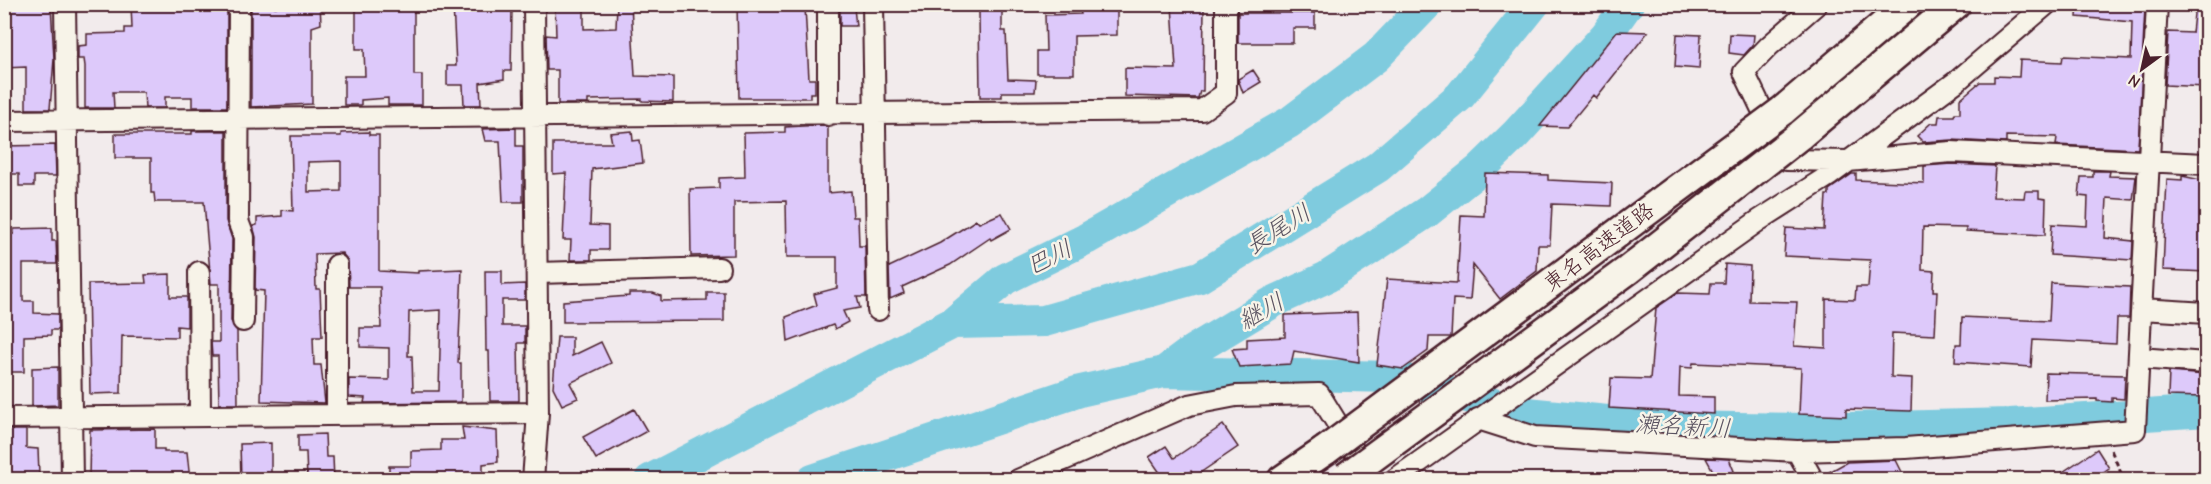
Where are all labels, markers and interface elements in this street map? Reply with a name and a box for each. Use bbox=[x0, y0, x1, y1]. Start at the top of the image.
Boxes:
north arrow bbox=[2112, 39, 2172, 99]
text: N bbox=[2125, 70, 2144, 91]
street label: 東名高速道路 bbox=[1538, 197, 1660, 297]
water label: 長尾川 bbox=[1240, 198, 1316, 260]
water label: 巴川 bbox=[1021, 234, 1077, 280]
water label: 継川 bbox=[1233, 287, 1289, 335]
water label: 瀬名新川 bbox=[1634, 410, 1732, 442]

